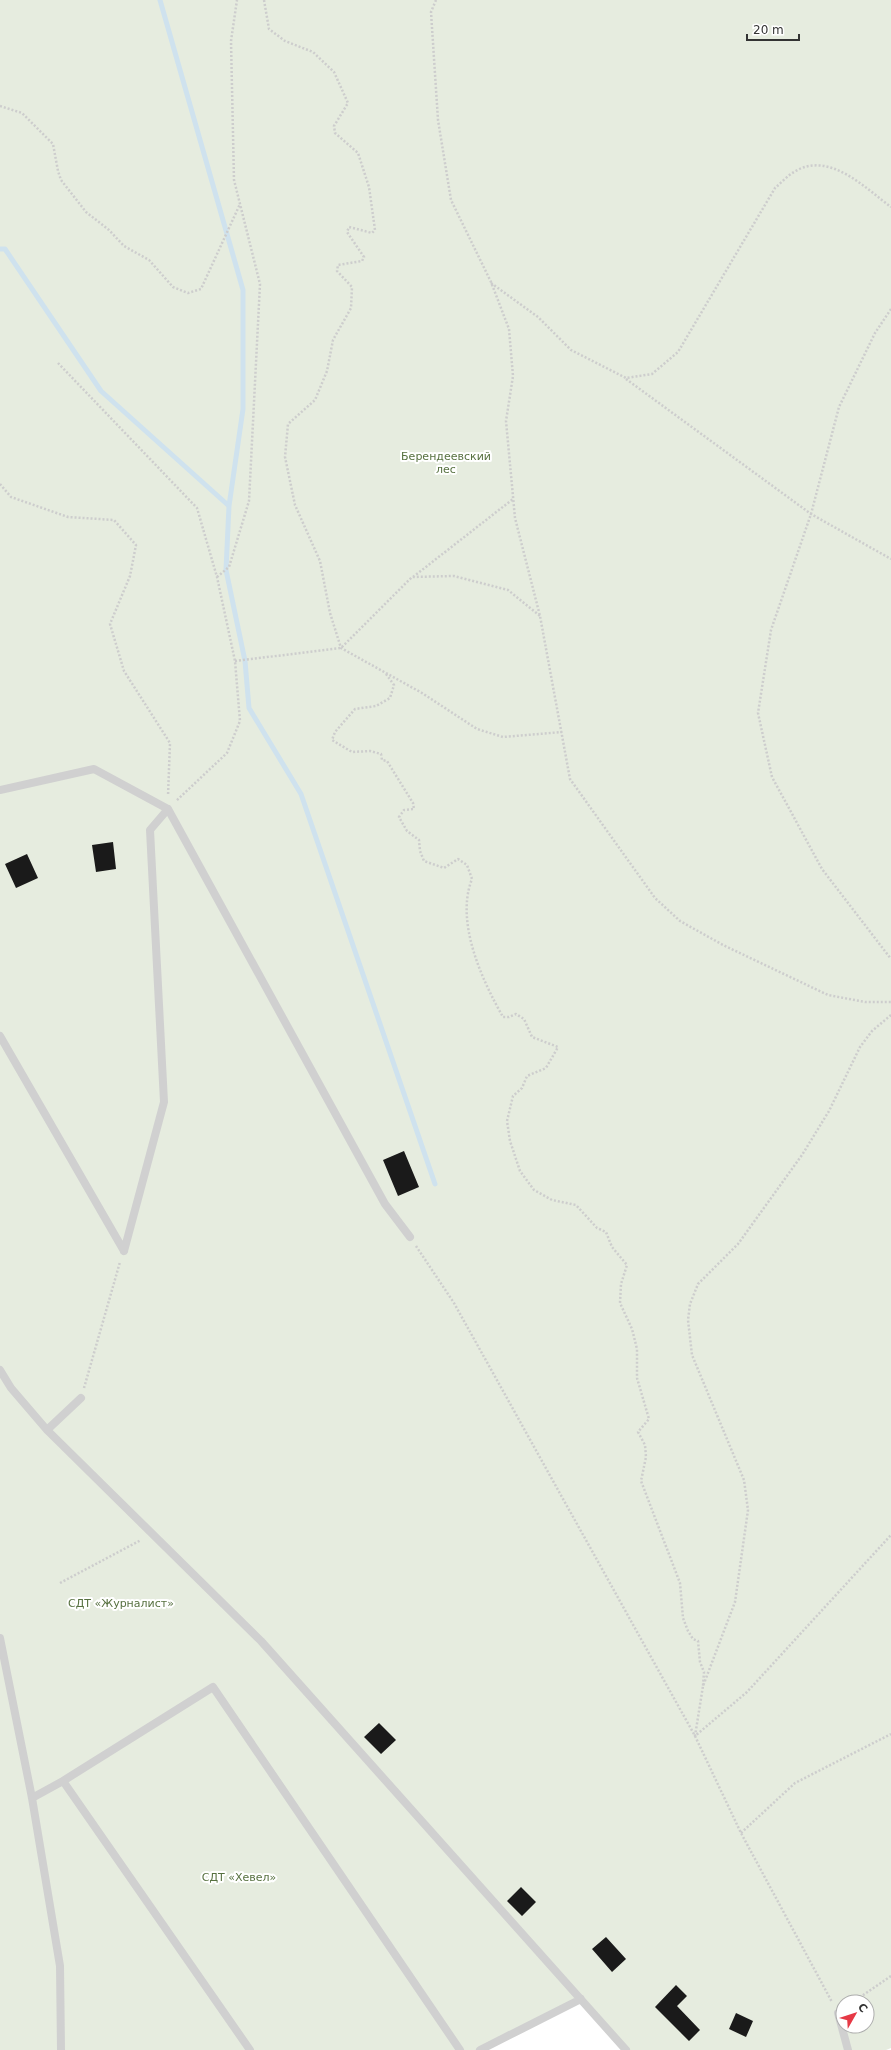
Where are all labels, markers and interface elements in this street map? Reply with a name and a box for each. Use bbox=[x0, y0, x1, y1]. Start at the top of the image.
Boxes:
scale bar bbox=[747, 16, 799, 42]
text: 20 m bbox=[753, 23, 784, 37]
park label: Берендеевский лес bbox=[401, 450, 491, 476]
park label: СДТ «Журналист» bbox=[68, 1597, 174, 1610]
park label: СДТ «Хевел» bbox=[202, 1871, 276, 1884]
north arrow bbox=[835, 1994, 875, 2034]
text: С bbox=[855, 2001, 870, 2015]

